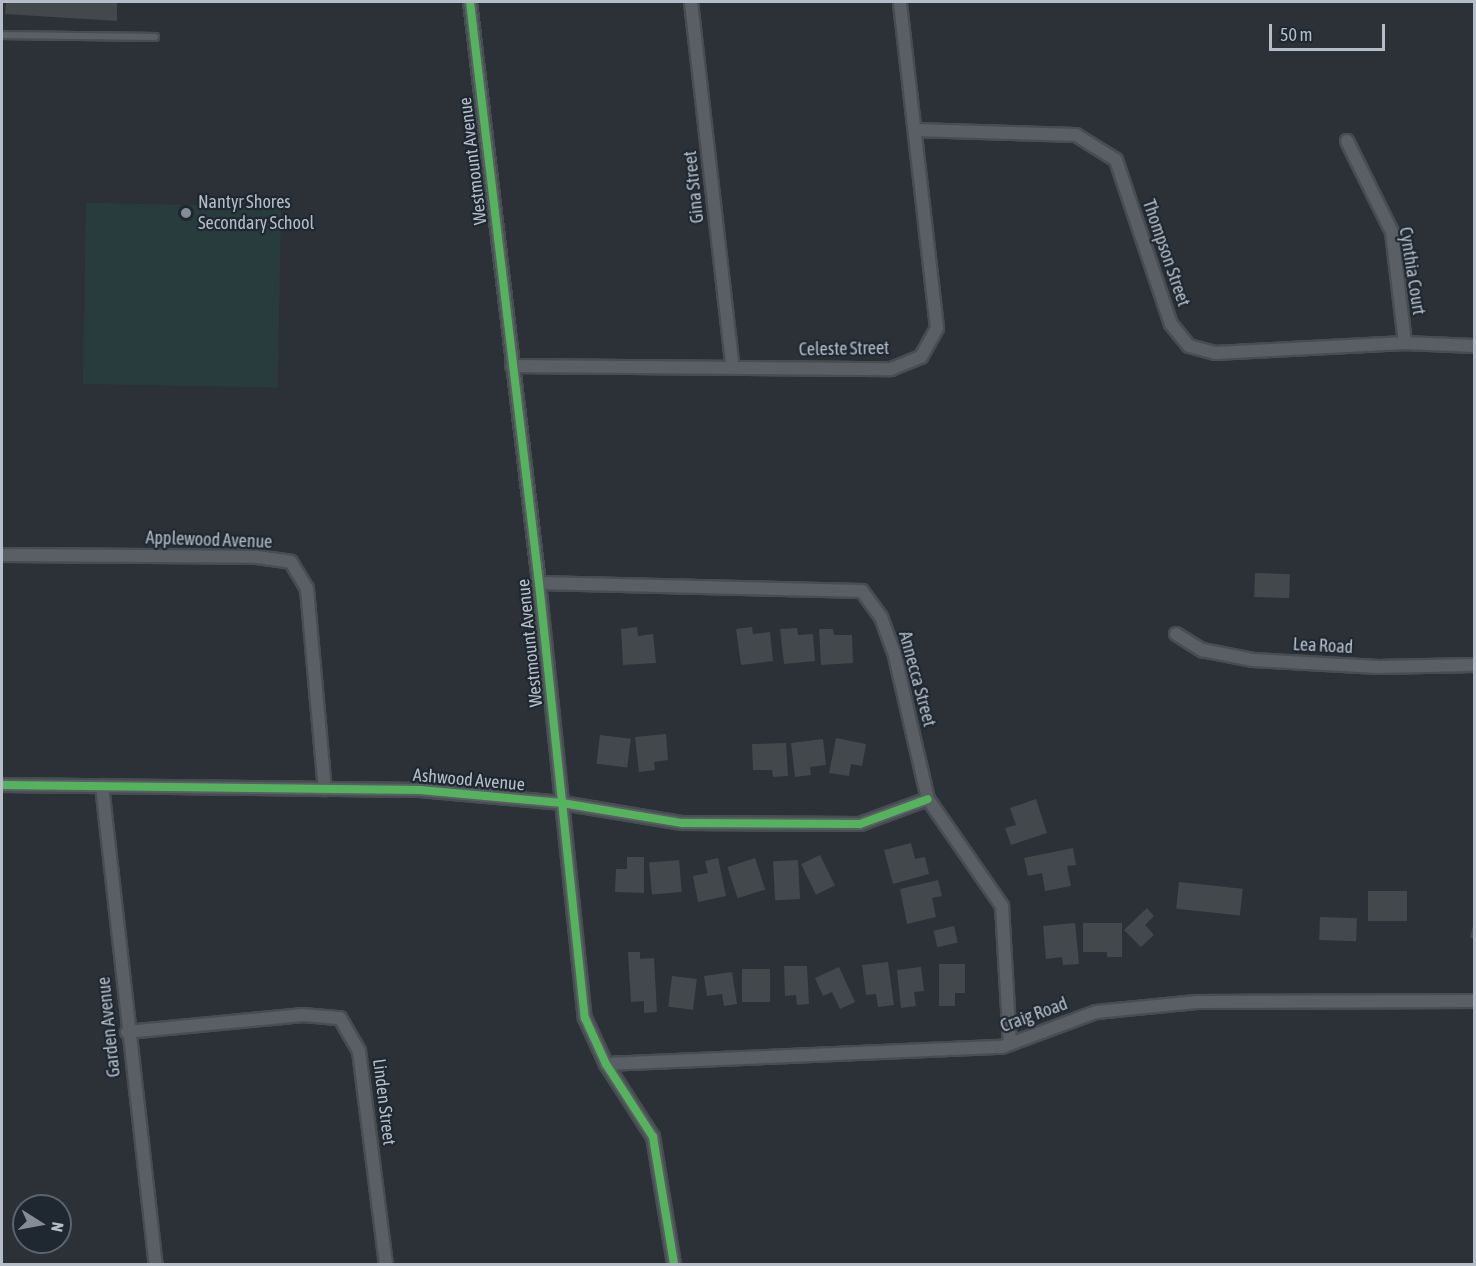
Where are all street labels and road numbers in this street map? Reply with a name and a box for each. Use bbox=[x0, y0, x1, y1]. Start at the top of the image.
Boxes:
street label: Westmount Avenue bbox=[454, 96, 492, 226]
street label: Gina Street bbox=[679, 150, 709, 224]
street label: Thompson Street bbox=[1138, 197, 1194, 309]
street label: Cynthia Court bbox=[1394, 226, 1430, 316]
street label: Celeste Street bbox=[799, 337, 889, 361]
street label: Applewood Avenue bbox=[145, 527, 273, 553]
street label: Westmount Avenue bbox=[513, 578, 547, 708]
street label: Annecca Street bbox=[894, 629, 940, 729]
street label: Lea Road bbox=[1292, 634, 1354, 658]
street label: Ashwood Avenue bbox=[412, 764, 526, 796]
street label: Garden Avenue bbox=[93, 976, 125, 1078]
street label: Craig Road bbox=[997, 993, 1071, 1037]
street label: Linden Street bbox=[368, 1057, 400, 1147]

